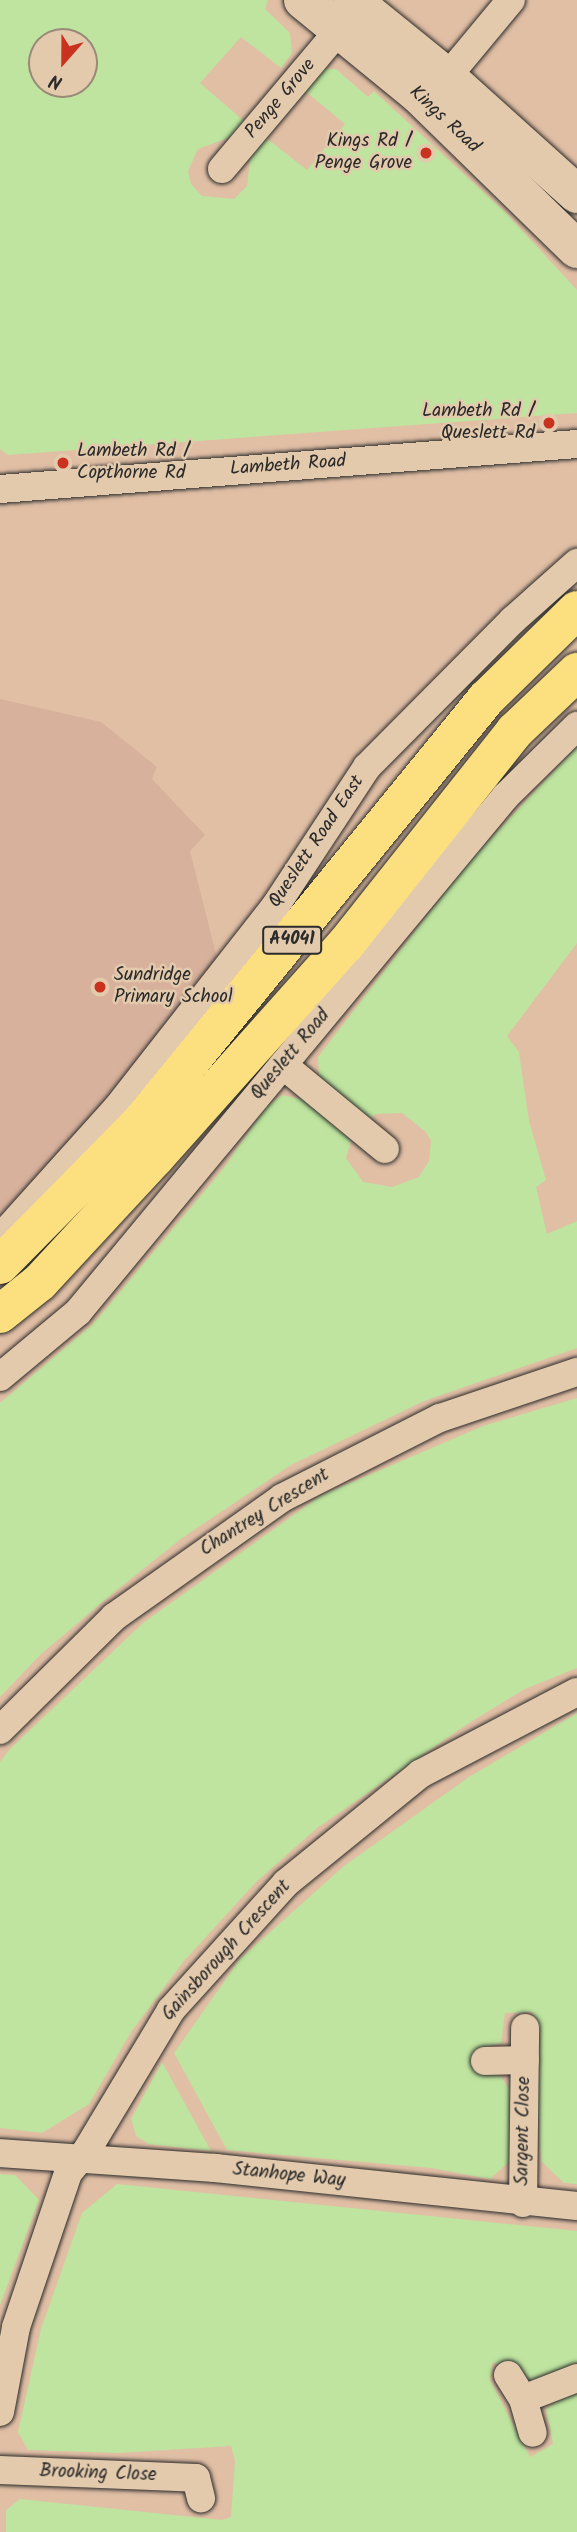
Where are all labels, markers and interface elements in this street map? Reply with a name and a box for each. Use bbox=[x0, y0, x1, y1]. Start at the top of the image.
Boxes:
north arrow bbox=[28, 28, 98, 98]
street label: Penge Grove bbox=[241, 54, 321, 144]
text: N bbox=[45, 65, 67, 97]
street label: Kings Road bbox=[404, 81, 484, 159]
place label: Kings Rd / Penge Grove bbox=[315, 131, 412, 175]
marker: Kings Rd / Penge Grove bbox=[418, 145, 434, 161]
place label: Lambeth Rd / Queslett Rd bbox=[422, 401, 535, 445]
marker: Lambeth Rd / Queslett Rd bbox=[541, 415, 557, 431]
place label: Lambeth Rd / Copthorne Rd bbox=[77, 441, 190, 485]
street label: Lambeth Road bbox=[229, 451, 347, 481]
marker: Lambeth Rd / Copthorne Rd bbox=[55, 455, 71, 471]
street label: Queslett Road East bbox=[264, 772, 370, 912]
road number: A4041 bbox=[260, 925, 324, 954]
place label: Sundridge Primary School bbox=[114, 965, 233, 1009]
marker: Sundridge Primary School bbox=[92, 979, 108, 995]
street label: Queslett Road bbox=[246, 1005, 336, 1105]
street label: Chantrey Crescent bbox=[196, 1464, 334, 1562]
street label: Gainsborough Crescent bbox=[158, 1876, 296, 2026]
street label: Sargent Close bbox=[512, 2076, 536, 2186]
street label: Stanhope Way bbox=[232, 2159, 346, 2193]
street label: Brooking Close bbox=[39, 2461, 157, 2487]

